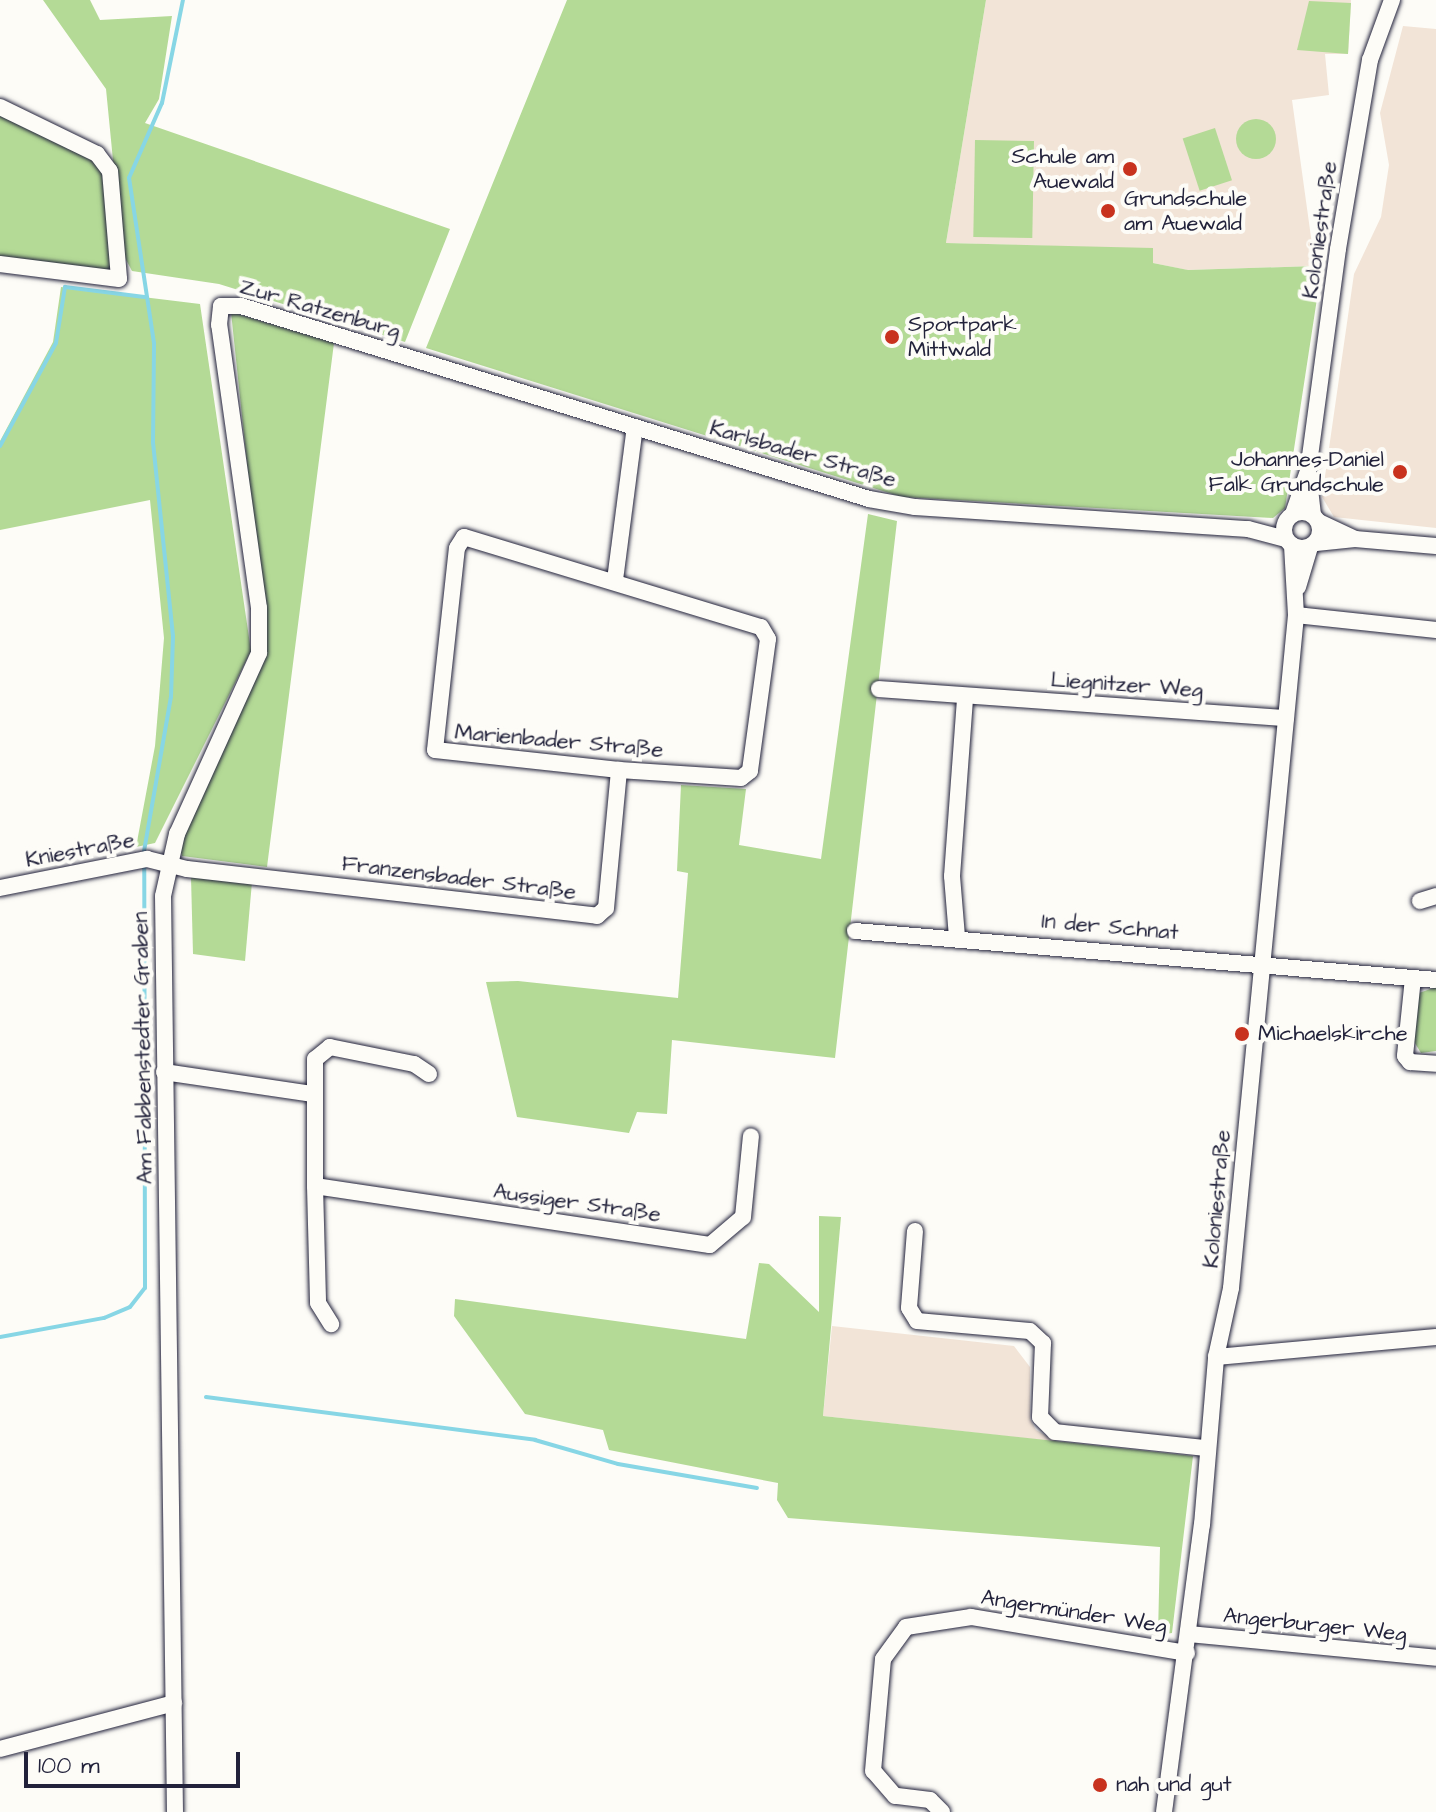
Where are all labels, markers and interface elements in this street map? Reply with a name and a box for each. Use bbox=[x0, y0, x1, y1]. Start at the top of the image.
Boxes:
place label: Schule am Auewald bbox=[1011, 143, 1114, 194]
marker: Schule am Auewald bbox=[1121, 160, 1139, 178]
street label: Koloniestraße bbox=[1297, 160, 1343, 300]
place label: Grundschule am Auewald bbox=[1124, 185, 1247, 236]
marker: Grundschule am Auewald bbox=[1099, 202, 1117, 220]
street label: Zur Ratzenburg bbox=[237, 273, 403, 345]
place label: Sportpark Mittwald bbox=[908, 311, 1017, 362]
marker: Sportpark Mittwald bbox=[883, 328, 901, 346]
street label: Karlsbader Straße bbox=[707, 415, 899, 493]
place label: Johannes-Daniel Falk Grundschule bbox=[1209, 446, 1384, 498]
marker: Johannes-Daniel Falk Grundschule bbox=[1391, 463, 1409, 481]
street label: Liegnitzer Weg bbox=[1050, 667, 1204, 703]
street label: Marienbader Straße bbox=[454, 719, 664, 763]
street label: Kniestraße bbox=[23, 827, 137, 873]
street label: Franzensbader Straße bbox=[340, 851, 578, 905]
street label: In der Schnat bbox=[1040, 908, 1180, 946]
street label: Am Fabbenstedter Graben bbox=[127, 911, 159, 1185]
place label: Michaelskirche bbox=[1258, 1021, 1408, 1047]
marker: Michaelskirche bbox=[1233, 1025, 1251, 1043]
street label: Koloniestraße bbox=[1198, 1129, 1236, 1269]
street label: Aussiger Straße bbox=[492, 1178, 662, 1228]
street label: Angermünder Weg bbox=[979, 1584, 1169, 1640]
street label: Angerburger Weg bbox=[1222, 1602, 1408, 1648]
scale bar bbox=[28, 1736, 244, 1786]
text: 100 m bbox=[38, 1749, 100, 1783]
place label: nah und gut bbox=[1116, 1772, 1232, 1798]
marker: nah und gut bbox=[1091, 1776, 1109, 1794]

